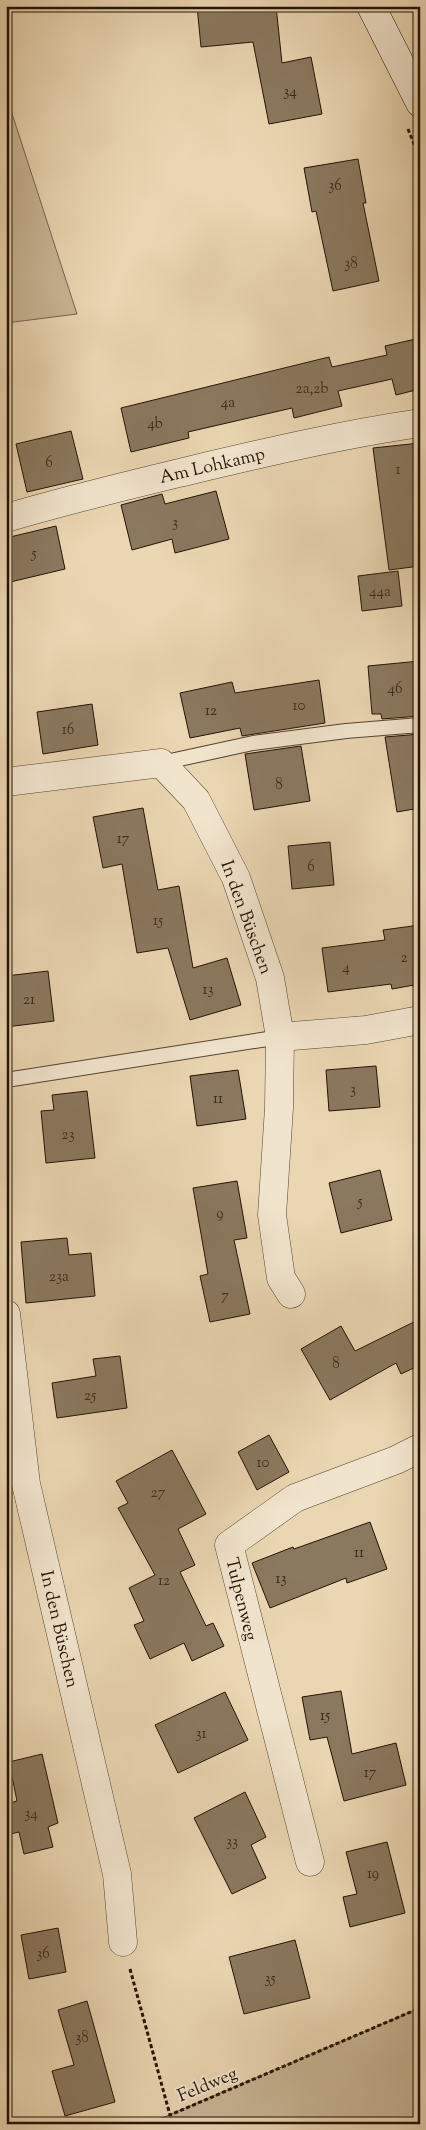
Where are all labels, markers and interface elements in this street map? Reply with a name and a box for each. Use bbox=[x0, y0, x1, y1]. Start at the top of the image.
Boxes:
house number: 34 bbox=[283, 82, 297, 103]
house number: 36 bbox=[328, 176, 342, 197]
house number: 38 bbox=[344, 254, 358, 275]
house number: 2a,2b bbox=[296, 379, 328, 400]
house number: 4a bbox=[221, 393, 235, 414]
house number: 4b bbox=[147, 414, 163, 435]
street label: Am Lohkamp bbox=[157, 442, 268, 492]
house number: 6 bbox=[45, 453, 53, 474]
house number: 1 bbox=[395, 460, 401, 481]
house number: 3 bbox=[172, 513, 178, 534]
house number: 5 bbox=[30, 544, 37, 565]
house number: 44a bbox=[369, 582, 391, 603]
house number: 46 bbox=[388, 679, 402, 700]
house number: 10 bbox=[293, 696, 306, 717]
house number: 12 bbox=[205, 701, 217, 722]
house number: 16 bbox=[62, 720, 74, 741]
house number: 8 bbox=[275, 775, 283, 796]
house number: 17 bbox=[117, 829, 130, 850]
street label: In den Büschen bbox=[212, 857, 278, 979]
house number: 6 bbox=[307, 857, 315, 878]
house number: 15 bbox=[153, 911, 163, 932]
house number: 2 bbox=[400, 948, 408, 969]
house number: 4 bbox=[342, 958, 350, 979]
house number: 13 bbox=[202, 980, 214, 1001]
house number: 21 bbox=[23, 990, 35, 1011]
house number: 3 bbox=[350, 1080, 356, 1101]
house number: 11 bbox=[213, 1089, 223, 1110]
house number: 23 bbox=[61, 1125, 75, 1146]
house number: 5 bbox=[356, 1192, 363, 1213]
house number: 9 bbox=[216, 1204, 224, 1225]
house number: 23a bbox=[49, 1267, 69, 1288]
house number: 7 bbox=[221, 1286, 229, 1307]
house number: 8 bbox=[332, 1354, 340, 1375]
house number: 25 bbox=[84, 1386, 96, 1407]
house number: 10 bbox=[257, 1453, 270, 1474]
house number: 27 bbox=[151, 1483, 166, 1504]
house number: 11 bbox=[354, 1543, 364, 1564]
street label: Tulpenweg bbox=[217, 1555, 263, 1644]
street label: In den Büschen bbox=[32, 1568, 84, 1691]
house number: 13 bbox=[275, 1569, 287, 1590]
house number: 12 bbox=[158, 1571, 170, 1592]
house number: 15 bbox=[320, 1706, 330, 1727]
house number: 31 bbox=[195, 1724, 207, 1745]
house number: 17 bbox=[364, 1763, 377, 1784]
house number: 34 bbox=[24, 1804, 38, 1825]
house number: 33 bbox=[226, 1832, 238, 1853]
house number: 19 bbox=[367, 1864, 379, 1885]
house number: 36 bbox=[36, 1944, 50, 1965]
house number: 35 bbox=[264, 1969, 276, 1990]
house number: 38 bbox=[75, 2028, 89, 2049]
street label: Feldweg bbox=[174, 2061, 242, 2110]

